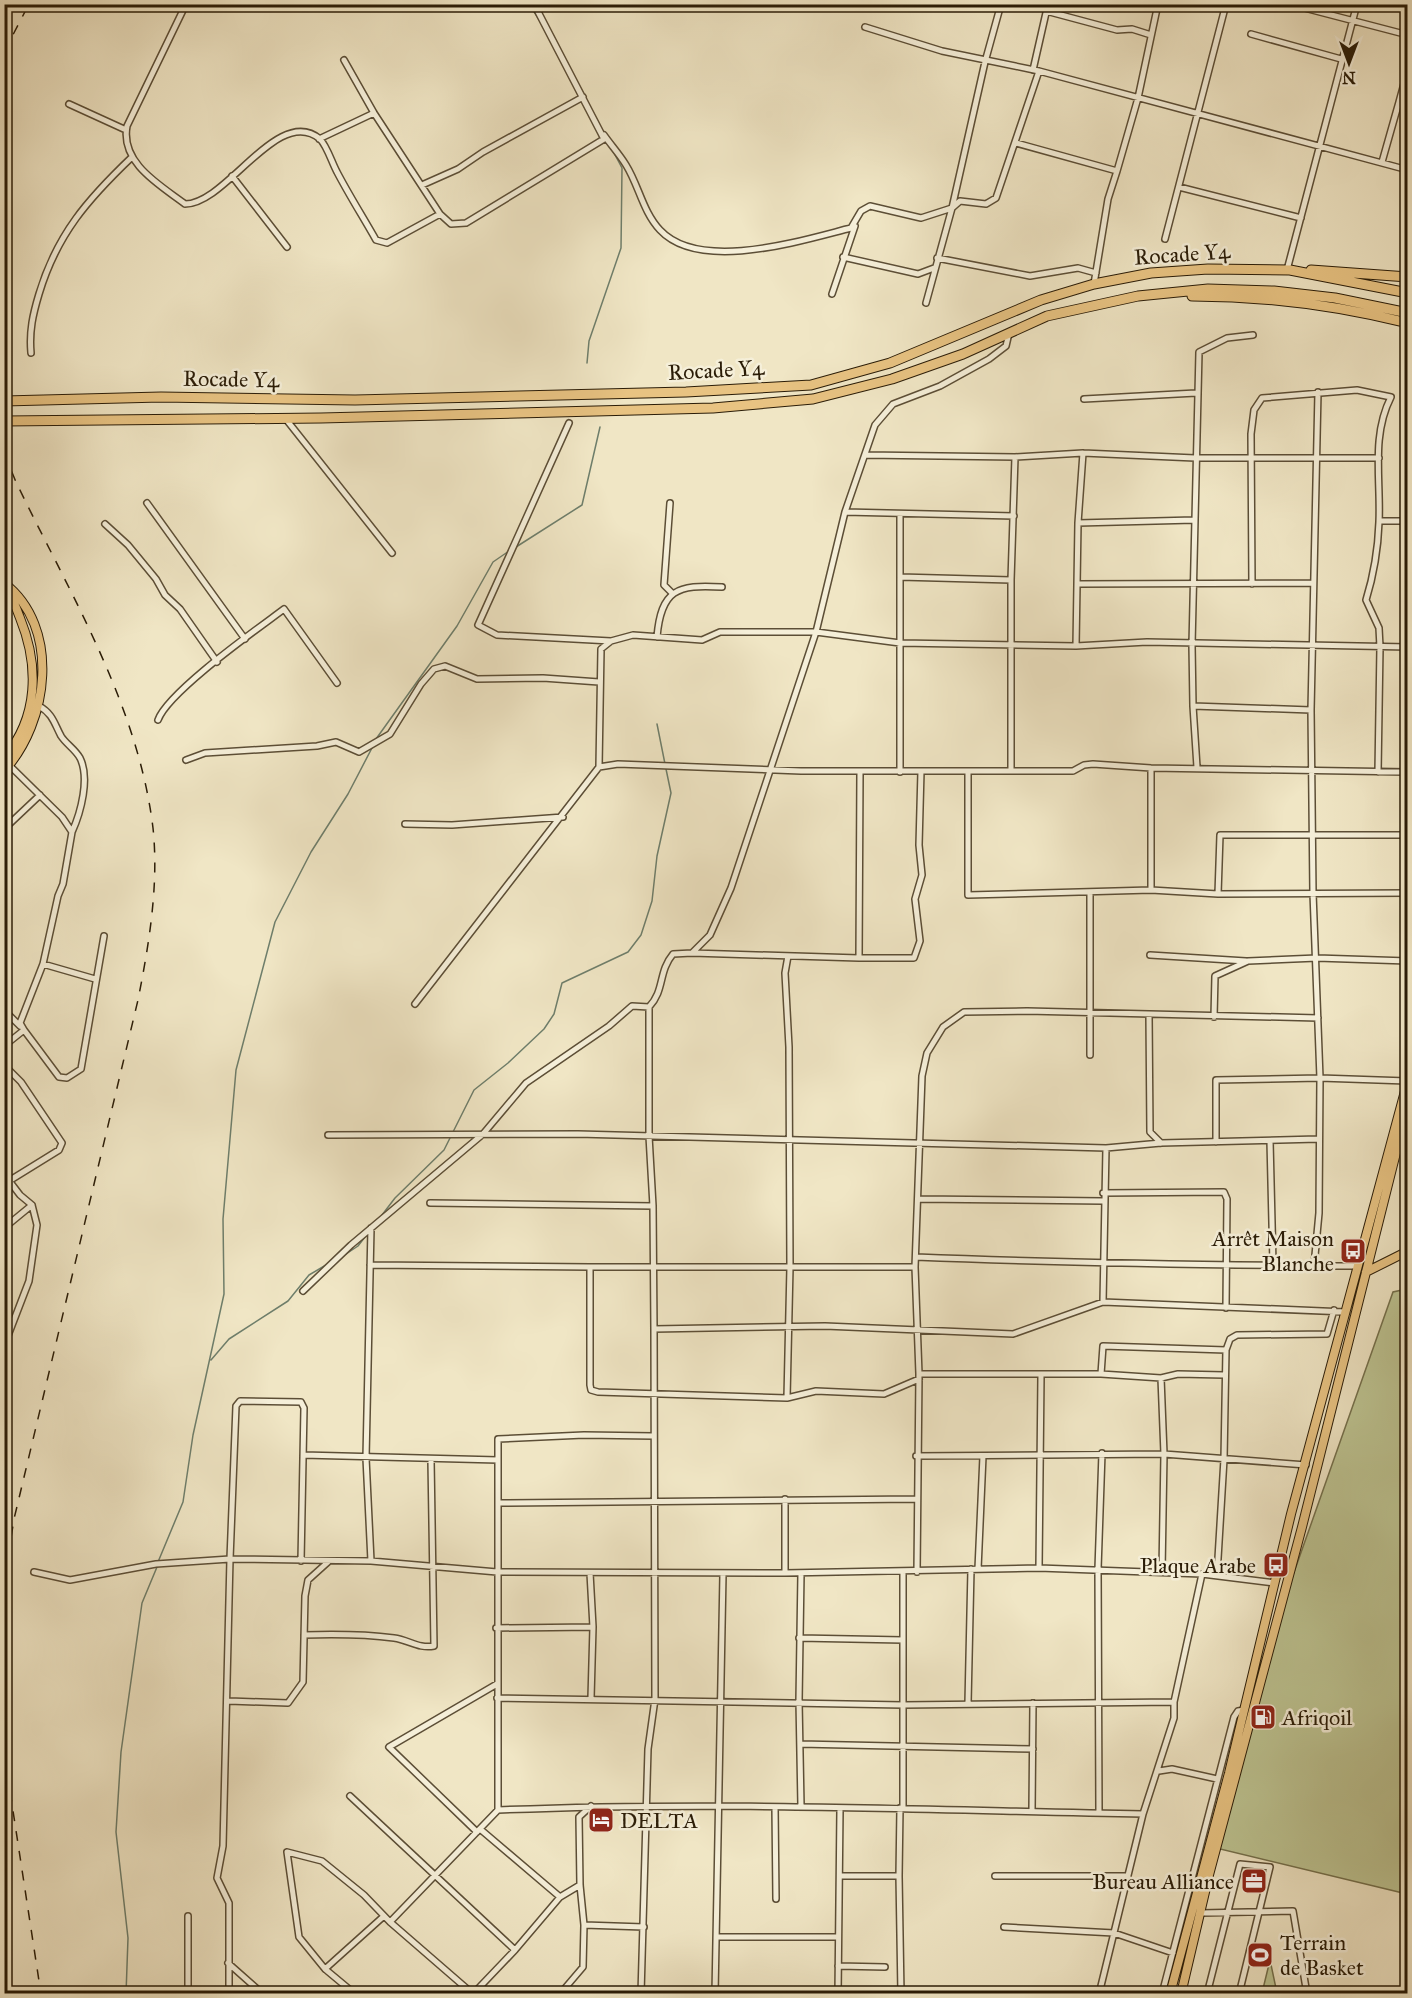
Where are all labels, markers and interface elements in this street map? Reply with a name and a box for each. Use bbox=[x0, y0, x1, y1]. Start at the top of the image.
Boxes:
north arrow bbox=[1319, 33, 1379, 93]
text: N bbox=[1342, 68, 1356, 87]
street label: Rocade Y4 bbox=[1133, 237, 1232, 271]
street label: Rocade Y4 bbox=[667, 354, 766, 386]
street label: Rocade Y4 bbox=[183, 365, 280, 393]
place label: Arrêt Maison Blanche bbox=[1211, 1225, 1334, 1277]
bus stop icon: Arrêt Maison Blanche bbox=[1338, 1236, 1368, 1266]
bus stop icon: Plaque Arabe bbox=[1261, 1550, 1291, 1580]
place label: Plaque Arabe bbox=[1140, 1552, 1256, 1579]
fuel station icon: Afriqoil bbox=[1248, 1702, 1278, 1732]
place label: Afriqoil bbox=[1281, 1704, 1352, 1731]
hotel icon: DELTA bbox=[586, 1805, 616, 1835]
place label: DELTA bbox=[620, 1807, 698, 1834]
office icon: Bureau Alliance bbox=[1239, 1866, 1269, 1896]
place label: Bureau Alliance bbox=[1092, 1868, 1234, 1895]
place label: Terrain de Basket bbox=[1280, 1929, 1364, 1981]
sports icon: Terrain de Basket bbox=[1245, 1940, 1275, 1970]

